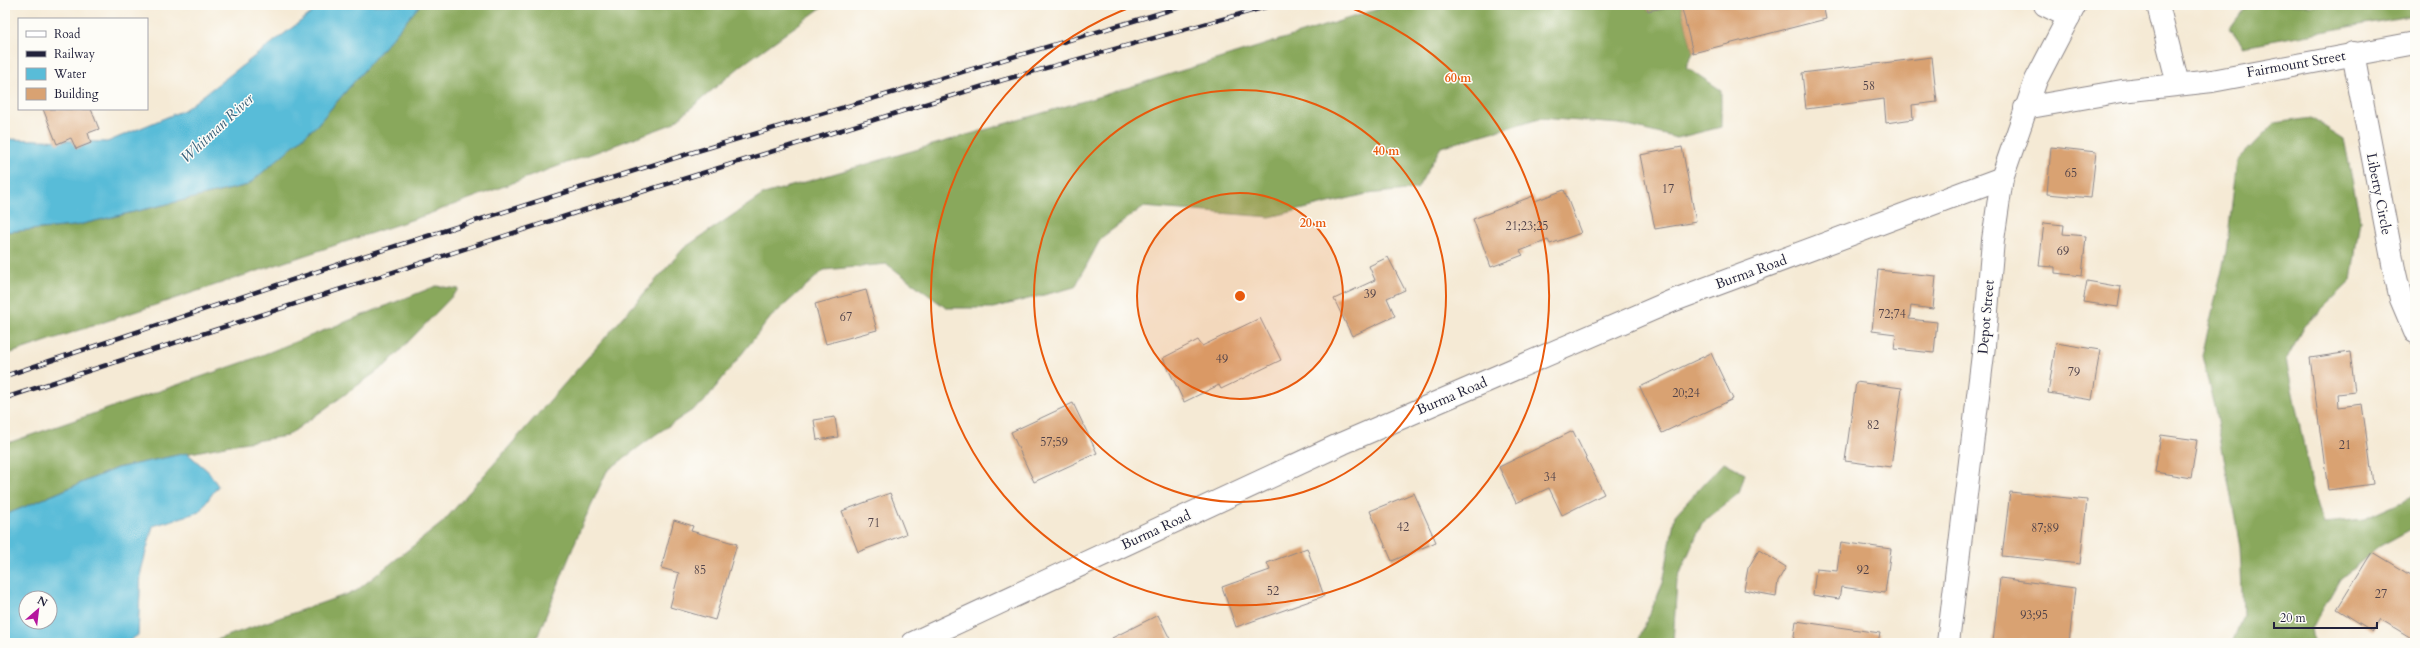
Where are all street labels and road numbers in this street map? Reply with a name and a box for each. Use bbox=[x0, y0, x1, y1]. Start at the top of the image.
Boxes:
street label: Fairmount Street bbox=[2245, 46, 2347, 82]
street label: Liberty Circle bbox=[2362, 151, 2396, 237]
street label: Burma Road bbox=[1713, 250, 1790, 294]
street label: Depot Street bbox=[1973, 278, 1999, 355]
street label: Burma Road bbox=[1414, 372, 1491, 419]
street label: Burma Road bbox=[1118, 505, 1194, 554]

